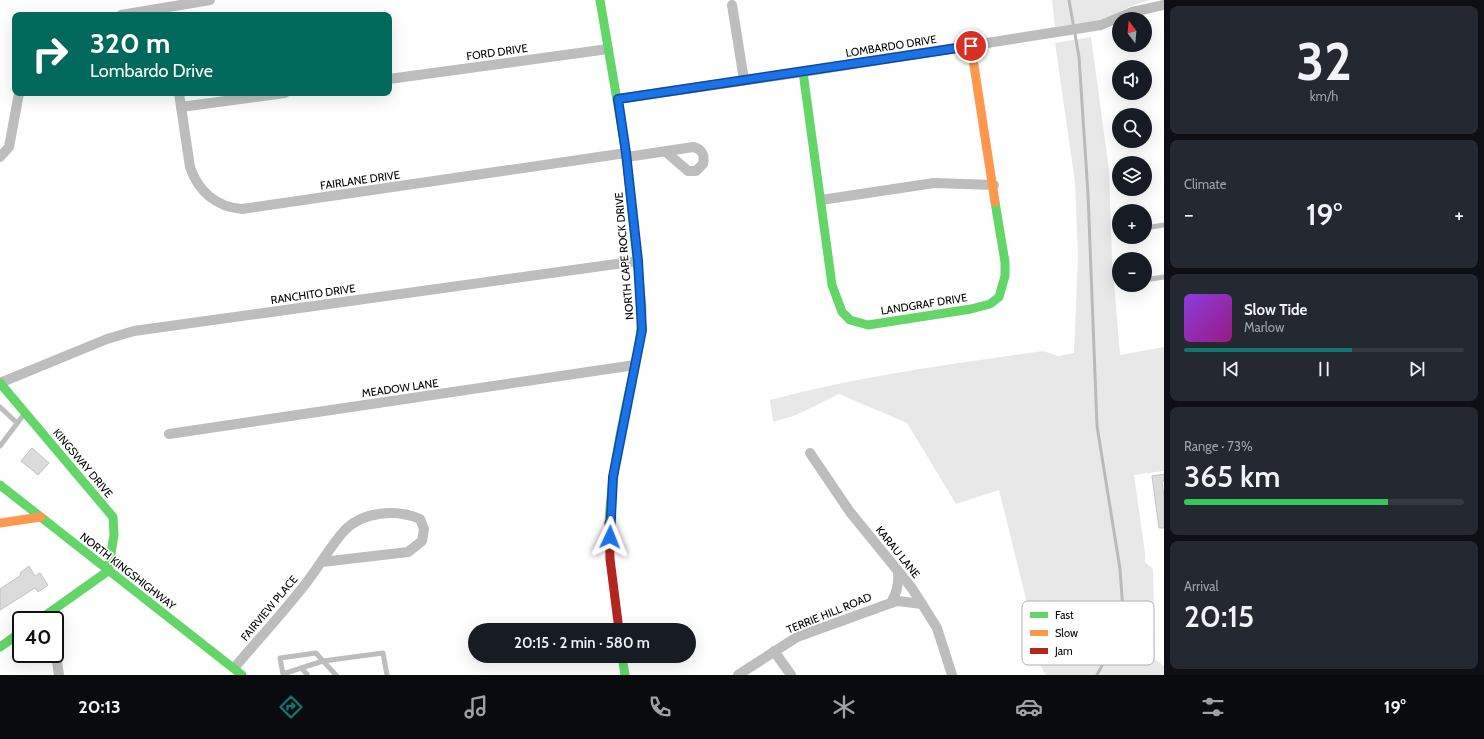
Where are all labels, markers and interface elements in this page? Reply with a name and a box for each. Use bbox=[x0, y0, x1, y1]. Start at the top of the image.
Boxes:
north arrow bbox=[1112, 12, 1152, 52]
map controls bbox=[1112, 12, 1152, 292]
text: 320 m bbox=[90, 26, 170, 60]
icon: right bbox=[24, 28, 76, 80]
pin bbox=[954, 29, 988, 63]
text: 32 bbox=[1296, 30, 1352, 93]
street label: LOMBARDO DRIVE bbox=[845, 32, 937, 60]
icon: arrive bbox=[960, 35, 982, 57]
street label: FORD DRIVE bbox=[466, 41, 528, 63]
text: Lombardo Drive bbox=[90, 60, 213, 82]
button: sound bbox=[1112, 60, 1152, 100]
text: km/h bbox=[1310, 88, 1338, 104]
button: search bbox=[1112, 108, 1152, 148]
button: layers bbox=[1112, 156, 1152, 196]
street label: FAIRLANE DRIVE bbox=[319, 167, 401, 193]
text: Climate bbox=[1184, 176, 1226, 192]
street label: NORTH CAPE ROCK DRIVE bbox=[611, 192, 637, 320]
text: 19° bbox=[1306, 196, 1342, 233]
text: − bbox=[1184, 201, 1194, 228]
text: + bbox=[1454, 201, 1464, 228]
button: + bbox=[1112, 204, 1152, 244]
button: − bbox=[1112, 252, 1152, 292]
street label: RANCHITO DRIVE bbox=[270, 281, 356, 307]
street label: LANDGRAF DRIVE bbox=[880, 290, 968, 318]
text: Slow Tide bbox=[1244, 301, 1307, 319]
text: Marlow bbox=[1244, 319, 1284, 335]
icon: previous bbox=[1220, 358, 1242, 380]
icon: pause bbox=[1313, 358, 1335, 380]
icon: next bbox=[1406, 358, 1428, 380]
street label: MEADOW LANE bbox=[361, 376, 439, 400]
street label: KINGSWAY DRIVE bbox=[50, 426, 116, 500]
text: Range · 73% bbox=[1184, 438, 1253, 454]
text: 365 km bbox=[1184, 458, 1280, 495]
position arrow bbox=[589, 516, 631, 558]
street label: KARAU LANE bbox=[873, 523, 923, 581]
street label: NORTH KINGSHIGHWAY bbox=[77, 529, 179, 613]
street label: FAIRVIEW PLACE bbox=[238, 572, 300, 644]
text: Arrival bbox=[1184, 578, 1219, 594]
street label: TERRIE HILL ROAD bbox=[784, 590, 874, 636]
text: 20:15 bbox=[1184, 598, 1254, 635]
legend bbox=[1022, 601, 1154, 665]
text: Fast bbox=[1055, 608, 1074, 622]
speed limit sign: 40 bbox=[12, 611, 64, 663]
text: Slow bbox=[1055, 626, 1078, 640]
text: 20:15 · 2 min · 580 m bbox=[514, 634, 650, 652]
text: Jam bbox=[1054, 644, 1073, 658]
icon: directions bbox=[277, 693, 305, 721]
icon: music bbox=[462, 693, 490, 721]
icon: phone bbox=[646, 693, 674, 721]
icon: climate bbox=[830, 693, 858, 721]
icon: car bbox=[1015, 693, 1043, 721]
icon: filters bbox=[1199, 693, 1227, 721]
text: 20:13 bbox=[78, 696, 121, 718]
text: 19° bbox=[1384, 696, 1406, 718]

